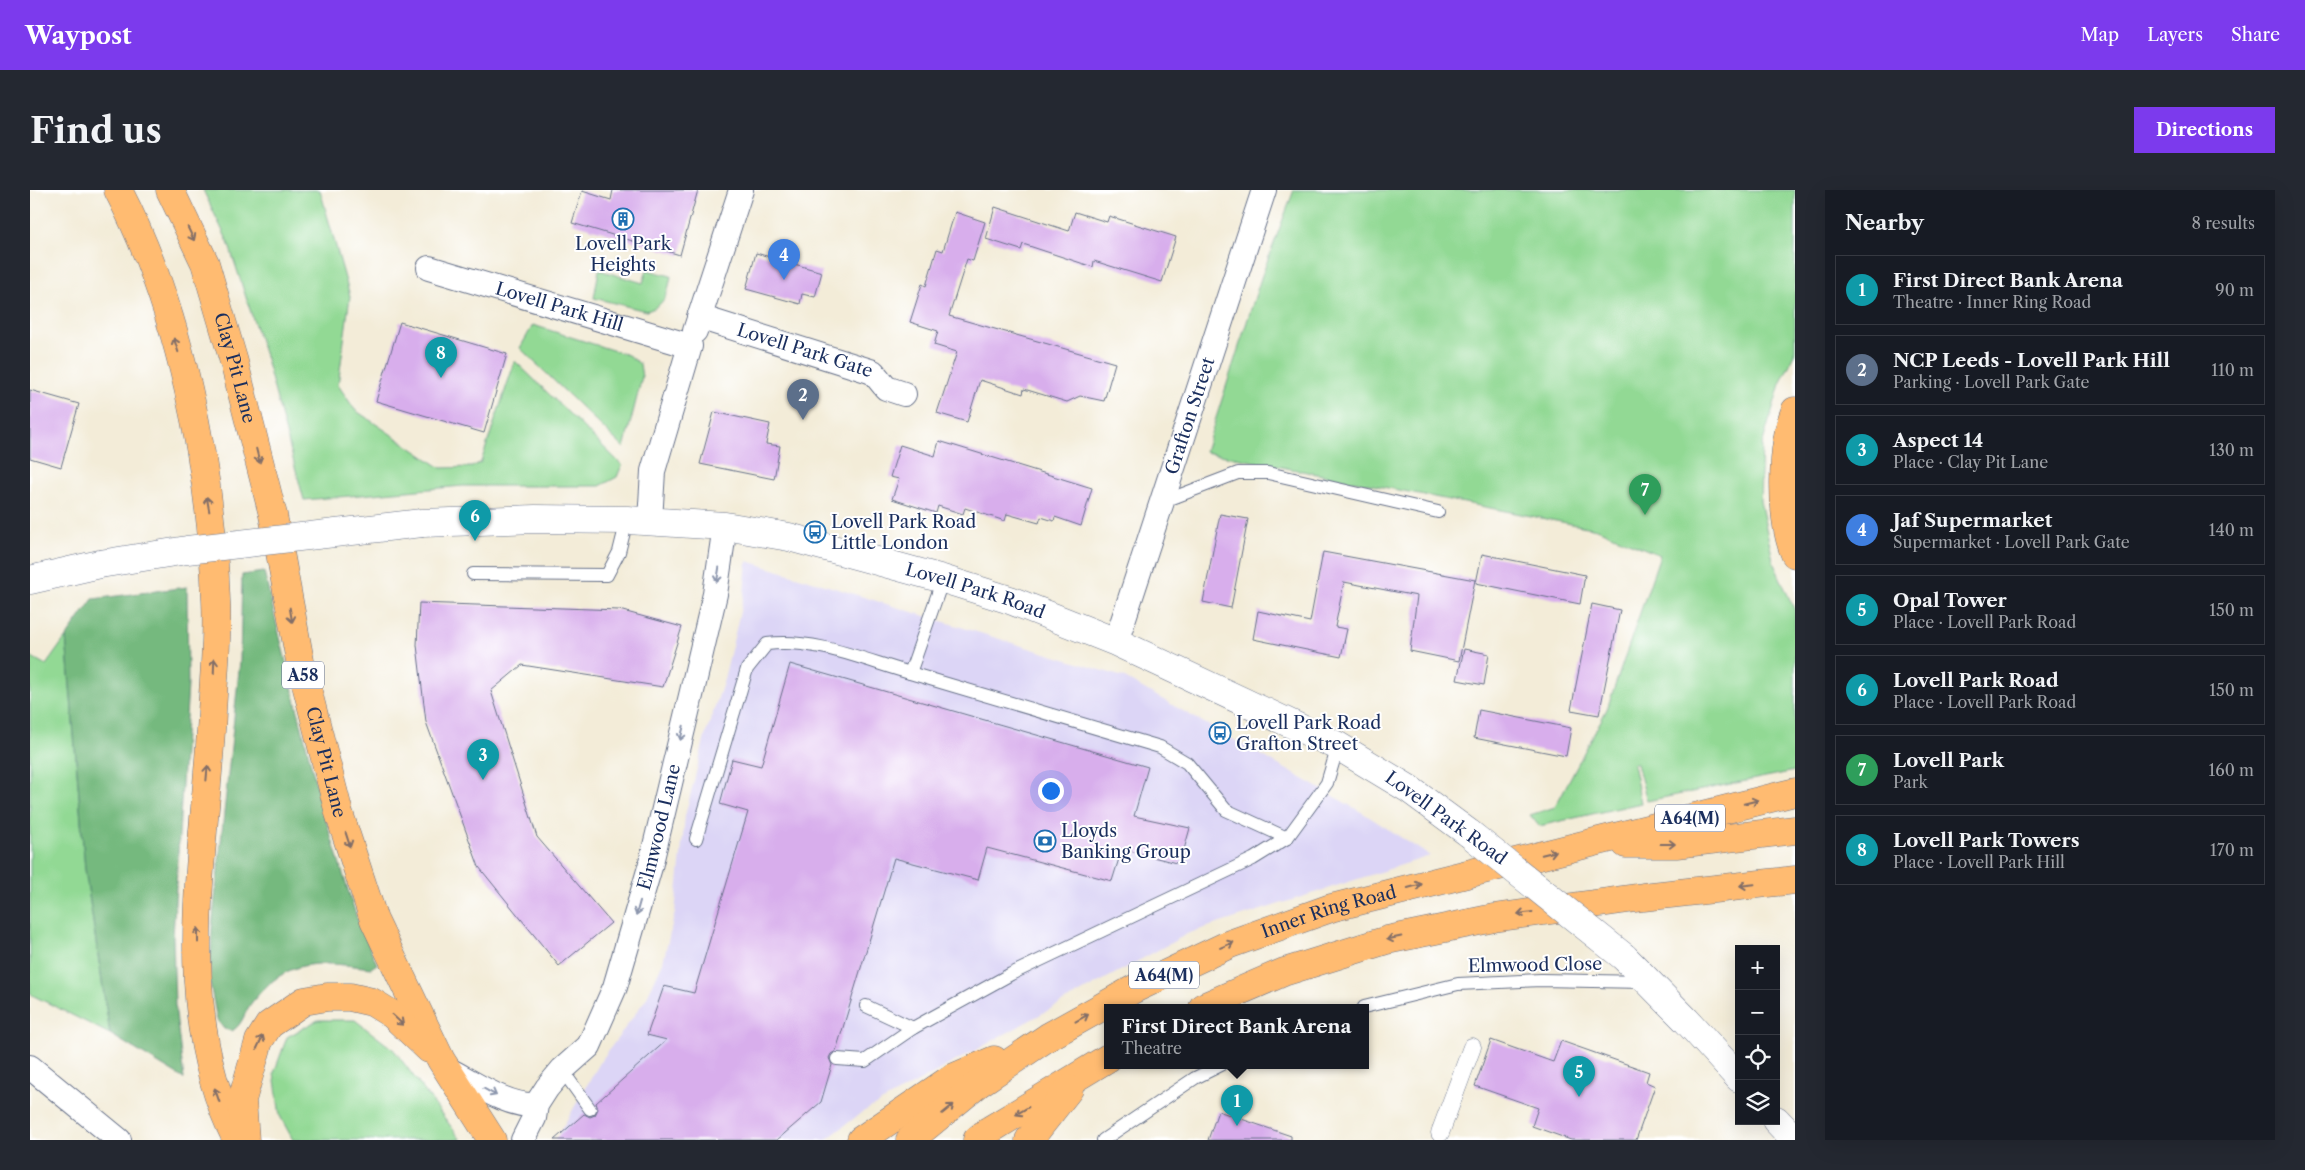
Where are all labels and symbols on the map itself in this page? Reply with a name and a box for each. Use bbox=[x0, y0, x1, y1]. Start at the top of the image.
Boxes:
building icon: Lovell Park Heights bbox=[611, 207, 635, 231]
one-way arrow bbox=[187, 226, 196, 241]
place label: Lovell Park Heights bbox=[575, 233, 673, 276]
pin: 4 bbox=[768, 239, 800, 280]
street label: Lovell Park Hill bbox=[493, 277, 626, 336]
street label: Clay Pit Lane bbox=[209, 310, 260, 426]
street label: Lovell Park Gate bbox=[734, 319, 875, 382]
one-way arrow bbox=[171, 337, 181, 353]
pin: 8 bbox=[425, 337, 457, 378]
street label: Grafton Street bbox=[1161, 354, 1220, 477]
pin: 2 bbox=[787, 379, 819, 420]
one-way arrow bbox=[253, 448, 263, 464]
pin: 7 bbox=[1629, 474, 1661, 515]
one-way arrow bbox=[203, 496, 213, 512]
pin: 6 bbox=[459, 500, 491, 541]
place label: Lovell Park Road Little London bbox=[831, 511, 976, 554]
bus stop icon: Lovell Park Road Little London bbox=[803, 520, 827, 544]
street label: Lovell Park Road bbox=[903, 558, 1048, 624]
one-way arrow bbox=[712, 566, 722, 582]
one-way arrow bbox=[287, 607, 296, 623]
one-way arrow bbox=[209, 658, 219, 674]
road number: A58 bbox=[282, 662, 324, 688]
street label: Clay Pit Lane bbox=[301, 704, 351, 820]
place label: Lovell Park Road Grafton Street bbox=[1236, 712, 1381, 755]
bus stop icon: Lovell Park Road Grafton Street bbox=[1208, 721, 1232, 745]
one-way arrow bbox=[677, 725, 686, 741]
pin: 3 bbox=[467, 739, 499, 780]
street label: Elmwood Lane bbox=[633, 762, 685, 893]
one-way arrow bbox=[202, 765, 212, 781]
street label: Lovell Park Road bbox=[1381, 766, 1511, 870]
your location bbox=[1038, 778, 1064, 804]
one-way arrow bbox=[1742, 797, 1758, 807]
road number: A64(M) bbox=[1655, 804, 1725, 831]
place label: Lloyds Banking Group bbox=[1061, 820, 1191, 863]
bank icon: Lloyds Banking Group bbox=[1033, 829, 1057, 853]
one-way arrow bbox=[344, 832, 353, 848]
one-way arrow bbox=[1660, 839, 1676, 849]
one-way arrow bbox=[1540, 848, 1556, 857]
one-way arrow bbox=[1739, 880, 1755, 890]
street label: Inner Ring Road bbox=[1258, 881, 1399, 943]
one-way arrow bbox=[1407, 881, 1423, 890]
one-way arrow bbox=[633, 899, 643, 915]
one-way arrow bbox=[1518, 909, 1534, 919]
one-way arrow bbox=[193, 927, 203, 944]
one-way arrow bbox=[1387, 934, 1403, 944]
one-way arrow bbox=[1219, 940, 1234, 950]
street label: Elmwood Close bbox=[1468, 953, 1602, 977]
road number: A64(M) bbox=[1129, 962, 1199, 988]
one-way arrow bbox=[1074, 1013, 1089, 1022]
one-way arrow bbox=[392, 1014, 405, 1026]
one-way arrow bbox=[256, 1035, 265, 1050]
pin: 5 bbox=[1563, 1056, 1595, 1097]
pin: 1 bbox=[1221, 1085, 1253, 1126]
one-way arrow bbox=[482, 1087, 497, 1097]
one-way arrow bbox=[212, 1088, 222, 1104]
one-way arrow bbox=[941, 1104, 954, 1115]
one-way arrow bbox=[1015, 1106, 1029, 1116]

